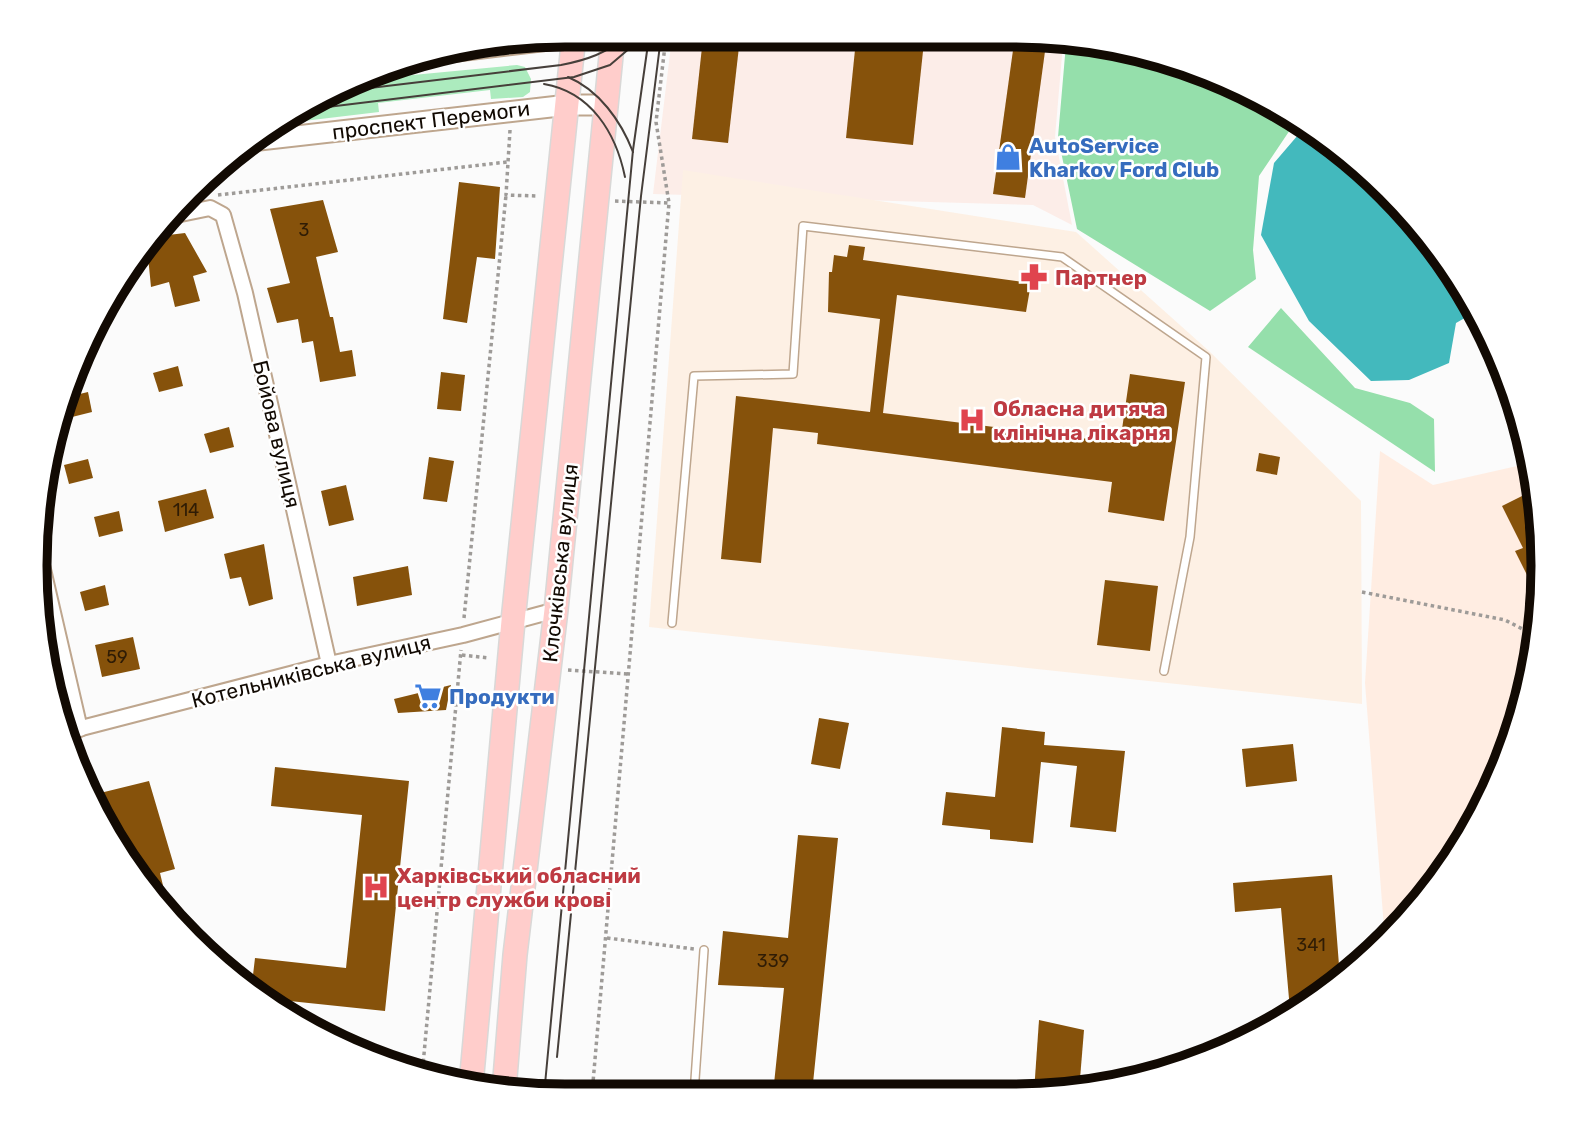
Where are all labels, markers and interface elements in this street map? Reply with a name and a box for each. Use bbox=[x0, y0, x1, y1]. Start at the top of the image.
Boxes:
street label: проспект Перемоги bbox=[331, 95, 531, 145]
place label: AutoService Kharkov Ford Club bbox=[1029, 133, 1219, 182]
shop icon: AutoService Kharkov Ford Club bbox=[993, 142, 1023, 172]
house number: 3 bbox=[299, 219, 309, 241]
pharmacy icon: Партнер bbox=[1019, 262, 1049, 292]
place label: Партнер bbox=[1055, 265, 1147, 290]
street label: Бойова вулиця bbox=[248, 358, 306, 510]
place label: Обласна дитяча клінічна лікарня bbox=[993, 396, 1171, 445]
hospital icon: Обласна дитяча клінічна лікарня bbox=[957, 405, 987, 435]
street label: Клочківська вулиця bbox=[537, 462, 583, 664]
house number: 114 bbox=[173, 499, 199, 521]
street label: Котельниківська вулиця bbox=[189, 629, 433, 713]
house number: 59 bbox=[106, 646, 128, 668]
supermarket icon: Продукти bbox=[413, 681, 443, 711]
place label: Продукти bbox=[449, 684, 555, 709]
place label: Харківський обласний центр служби крові bbox=[397, 863, 641, 912]
hospital icon: Харківський обласний центр служби крові bbox=[361, 872, 391, 902]
house number: 341 bbox=[1296, 934, 1326, 956]
house number: 339 bbox=[757, 950, 789, 972]

